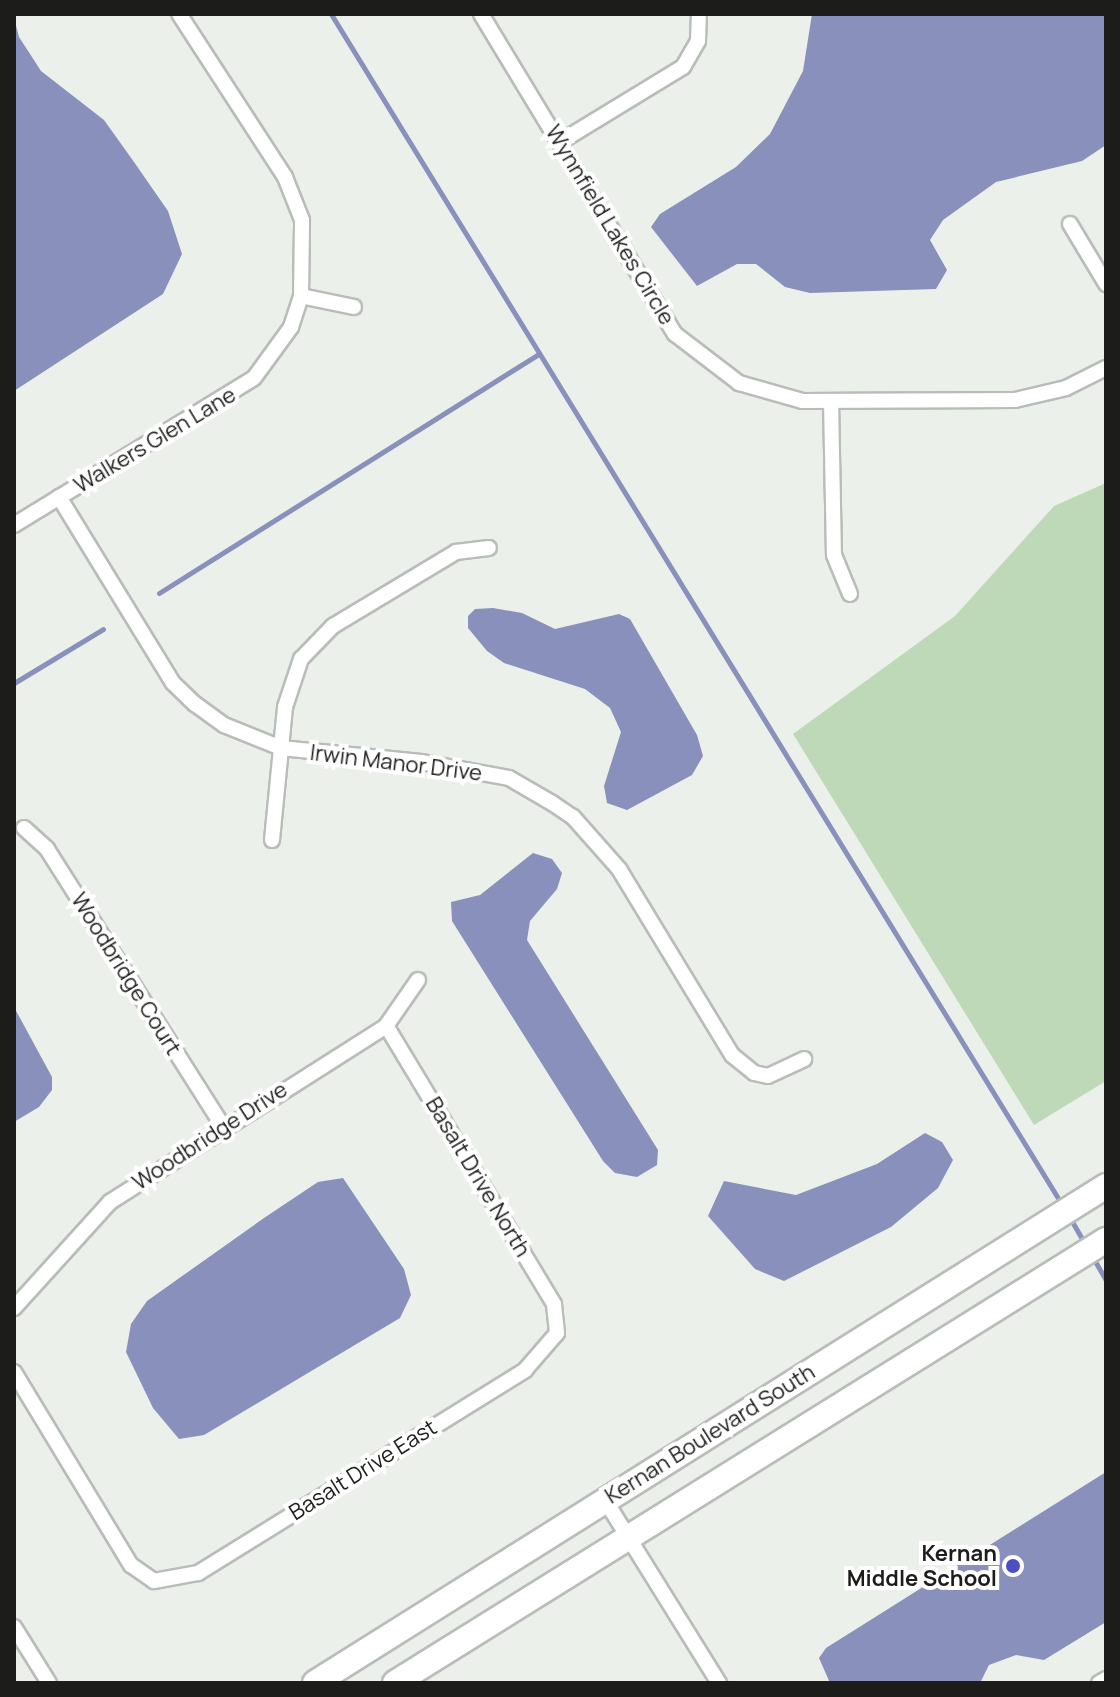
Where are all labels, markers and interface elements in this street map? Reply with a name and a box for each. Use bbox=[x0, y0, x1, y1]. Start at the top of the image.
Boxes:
street label: Wynnfield Lakes Circle bbox=[540, 120, 680, 330]
street label: Walkers Glen Lane bbox=[69, 381, 241, 499]
street label: Irwin Manor Drive bbox=[309, 739, 483, 787]
street label: Woodbridge Court bbox=[65, 888, 187, 1060]
street label: Woodbridge Drive bbox=[128, 1076, 292, 1196]
street label: Basalt Drive North bbox=[420, 1092, 536, 1262]
street label: Kernan Boulevard South bbox=[600, 1359, 820, 1509]
street label: Basalt Drive East bbox=[284, 1414, 442, 1526]
place label: Kernan Middle School bbox=[847, 1540, 997, 1592]
marker: Kernan Middle School bbox=[1004, 1557, 1022, 1575]

